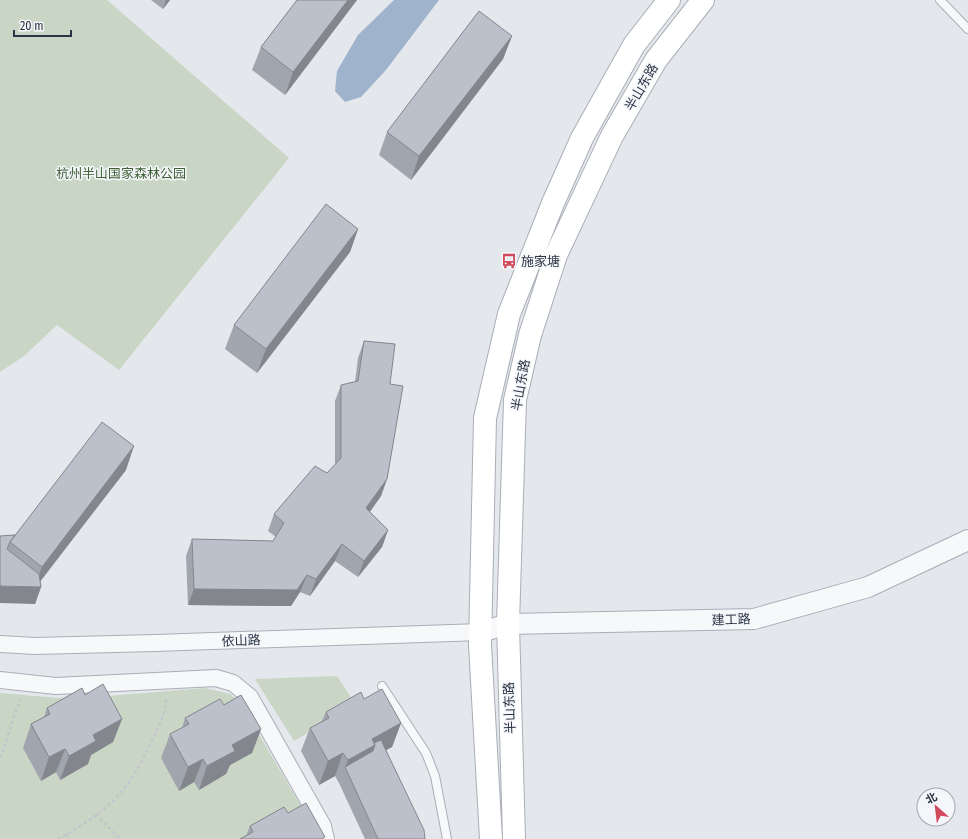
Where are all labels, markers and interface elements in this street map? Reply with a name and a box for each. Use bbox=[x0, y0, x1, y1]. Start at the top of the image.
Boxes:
scale bar bbox=[14, 12, 71, 38]
text: 20 m bbox=[20, 19, 44, 33]
street label: 半山东路 bbox=[622, 61, 661, 114]
park label: 杭州半山国家森林公园 bbox=[56, 166, 186, 181]
bus stop icon: 施家塘 bbox=[500, 252, 518, 270]
place label: 施家塘 bbox=[521, 254, 560, 269]
street label: 半山东路 bbox=[509, 358, 532, 412]
street label: 建工路 bbox=[711, 611, 751, 628]
street label: 依山路 bbox=[221, 632, 261, 649]
street label: 半山东路 bbox=[501, 682, 518, 734]
north arrow bbox=[916, 787, 956, 827]
text: 北 bbox=[924, 790, 939, 807]

